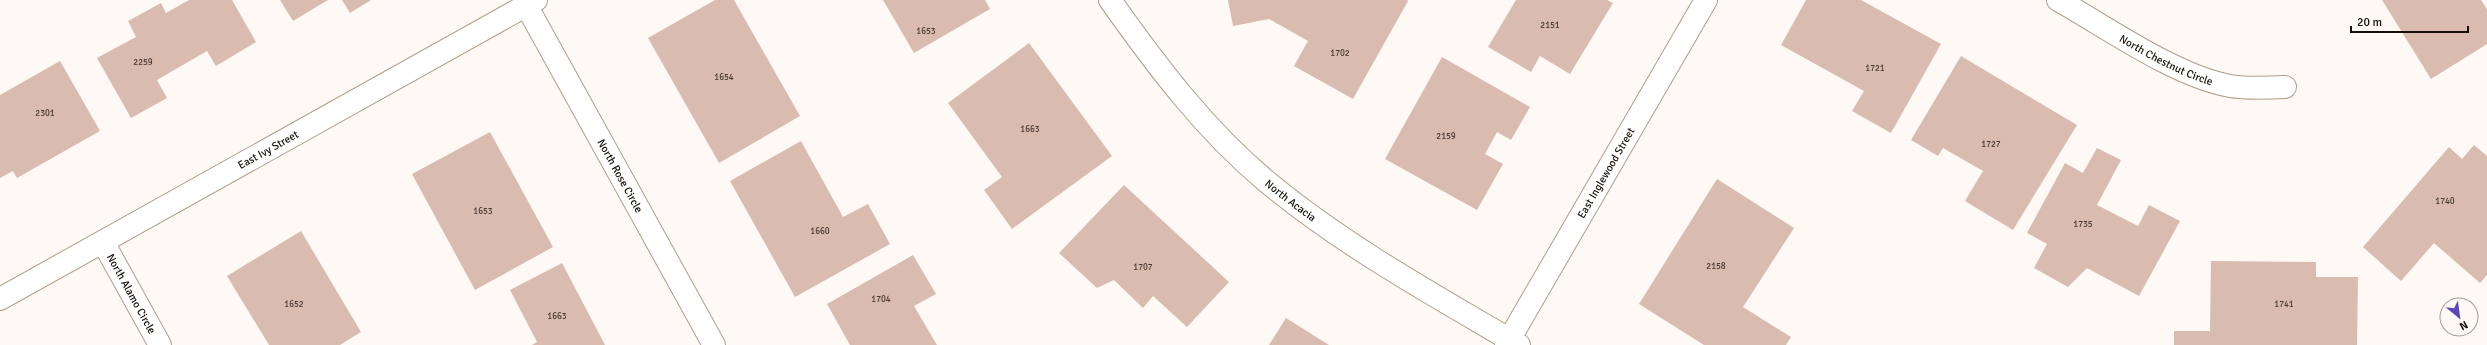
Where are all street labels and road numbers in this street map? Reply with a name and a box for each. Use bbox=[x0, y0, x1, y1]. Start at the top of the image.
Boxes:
street label: North Chestnut Circle bbox=[2117, 32, 2214, 88]
street label: East Inglewood Street bbox=[1574, 125, 1637, 221]
street label: East Ivy Street bbox=[236, 127, 301, 172]
street label: North Rose Circle bbox=[595, 137, 646, 215]
street label: North Acacia bbox=[1263, 177, 1319, 224]
street label: North Alamo Circle bbox=[104, 251, 159, 336]

